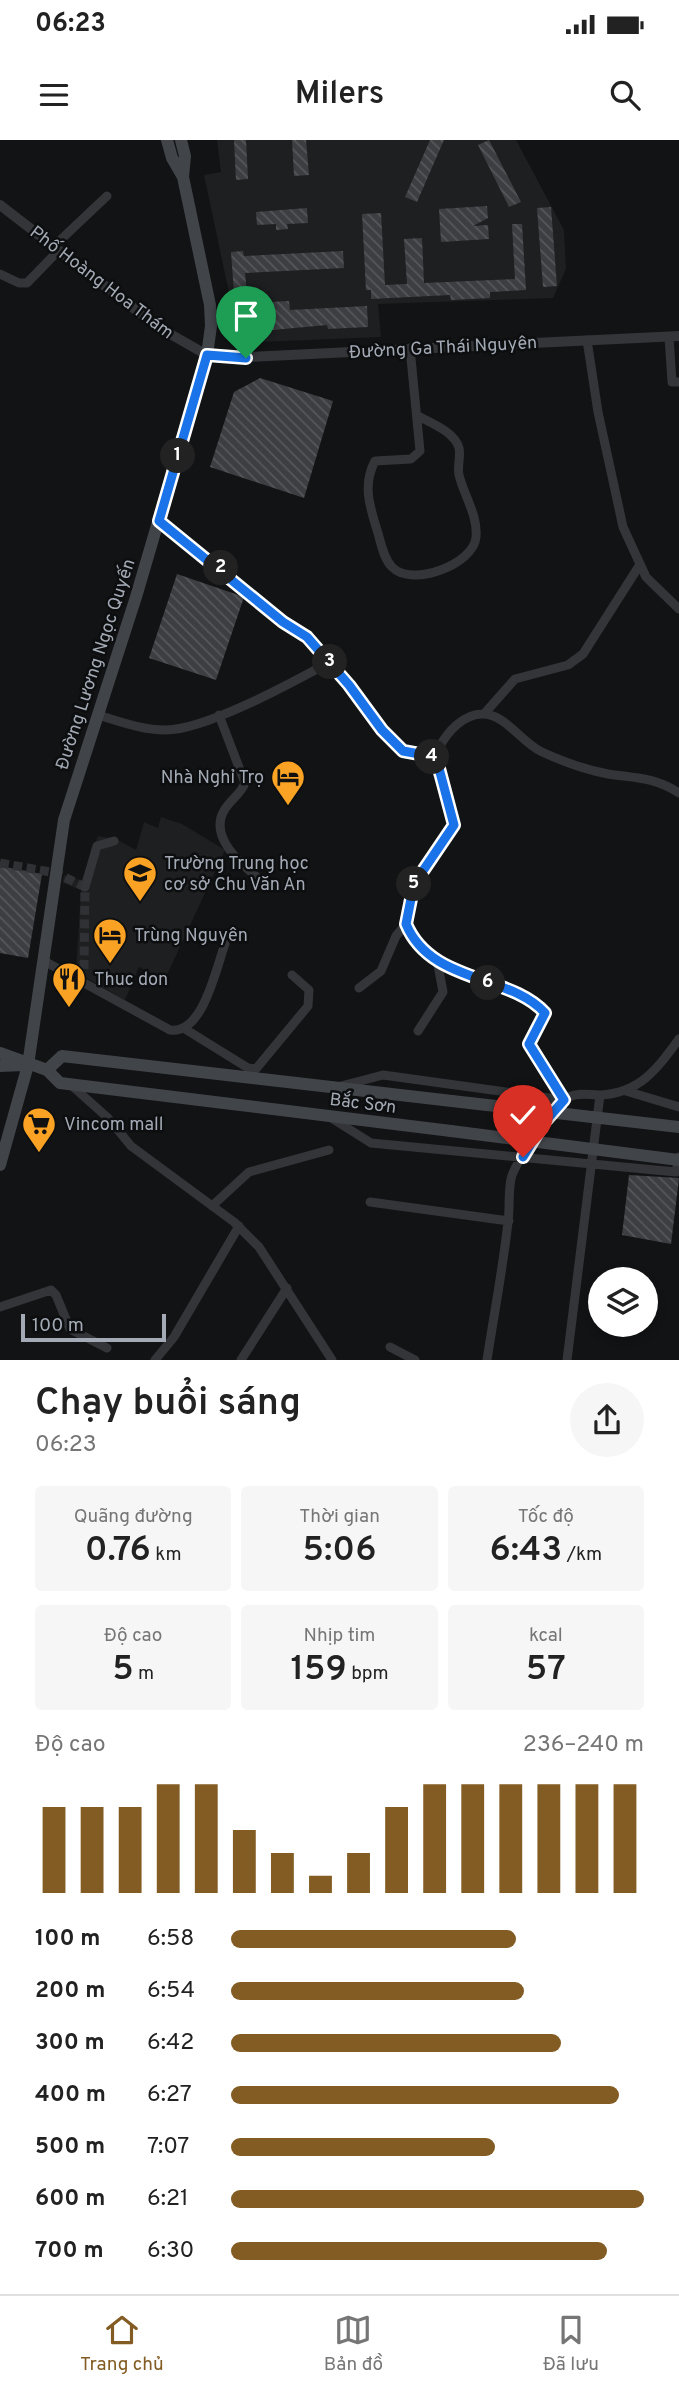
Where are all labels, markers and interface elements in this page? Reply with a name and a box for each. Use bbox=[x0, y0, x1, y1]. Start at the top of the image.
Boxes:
text: 06:23 bbox=[35, 8, 106, 41]
text: Milers bbox=[295, 75, 384, 115]
icon: menu bbox=[35, 76, 73, 114]
icon: search bbox=[606, 76, 644, 114]
street label: Phố Hoàng Hoa Thám bbox=[24, 221, 178, 345]
pin bbox=[216, 286, 276, 358]
icon: arrive bbox=[227, 297, 265, 335]
street label: Đường Ga Thái Nguyên bbox=[348, 332, 538, 365]
pin: 1 bbox=[160, 438, 196, 474]
text: 1 bbox=[174, 443, 181, 467]
pin: 2 bbox=[204, 550, 238, 586]
text: 2 bbox=[215, 555, 226, 579]
street label: Đường Lương Ngọc Quyến bbox=[50, 556, 141, 773]
pin: 3 bbox=[312, 644, 348, 680]
text: 3 bbox=[324, 649, 335, 673]
pin: 4 bbox=[414, 740, 450, 774]
text: 4 bbox=[425, 744, 438, 768]
hotel icon: Nhà Nghỉ Trọ bbox=[269, 758, 307, 807]
place label: Nhà Nghỉ Trọ bbox=[161, 767, 264, 790]
place label: Trường Trung học cơ sở Chu Văn An bbox=[164, 853, 309, 897]
school or university icon: Trường Trung học cơ sở Chu Văn An bbox=[121, 854, 159, 903]
pin: 5 bbox=[396, 866, 432, 902]
text: 5 bbox=[408, 871, 419, 895]
hotel icon: Trùng Nguyên bbox=[91, 916, 129, 965]
place label: Trùng Nguyên bbox=[134, 925, 248, 948]
restaurant icon: Thuc don bbox=[50, 960, 88, 1009]
pin: 6 bbox=[470, 966, 505, 1000]
place label: Thuc don bbox=[94, 969, 168, 992]
text: 6 bbox=[482, 970, 493, 994]
pin bbox=[493, 1085, 553, 1157]
street label: Bắc Sơn bbox=[328, 1087, 398, 1120]
icon: check bbox=[504, 1096, 542, 1134]
supermarket icon: Vincom mall bbox=[20, 1105, 58, 1154]
place label: Vincom mall bbox=[64, 1114, 164, 1137]
map controls bbox=[588, 1267, 658, 1337]
button: layers bbox=[588, 1267, 658, 1337]
scale bar bbox=[21, 1310, 166, 1342]
text: 100 m bbox=[32, 1314, 84, 1338]
text: Chạy buổi sáng bbox=[35, 1380, 301, 1429]
button: share bbox=[570, 1383, 644, 1457]
text: 06:23 bbox=[35, 1431, 97, 1460]
text: Quãng đường bbox=[74, 1505, 193, 1529]
text: Thời gian bbox=[299, 1505, 380, 1529]
text: Tốc độ bbox=[518, 1505, 574, 1529]
text: 0.76 bbox=[85, 1529, 151, 1573]
text: 5:06 bbox=[303, 1529, 376, 1573]
text: 6:43 bbox=[489, 1529, 562, 1573]
text: km bbox=[151, 1543, 182, 1567]
text: /km bbox=[562, 1543, 602, 1567]
text: Độ cao bbox=[104, 1624, 162, 1648]
text: Nhịp tim bbox=[304, 1624, 375, 1648]
text: kcal bbox=[529, 1624, 563, 1648]
text: 5 bbox=[112, 1648, 134, 1692]
text: 159 bbox=[290, 1648, 347, 1692]
text: 57 bbox=[526, 1648, 566, 1692]
text: m bbox=[134, 1662, 154, 1686]
text: bpm bbox=[347, 1662, 389, 1686]
text: Độ cao bbox=[35, 1731, 106, 1760]
text: 236–240 m bbox=[523, 1731, 644, 1760]
text: 100 m bbox=[35, 1925, 100, 1954]
text: 6:58 bbox=[147, 1925, 194, 1954]
text: 200 m bbox=[35, 1977, 105, 2006]
text: 6:54 bbox=[147, 1977, 195, 2006]
text: 300 m bbox=[35, 2029, 105, 2058]
text: 6:42 bbox=[147, 2029, 194, 2058]
text: 400 m bbox=[35, 2081, 106, 2110]
text: 6:27 bbox=[147, 2081, 192, 2110]
text: 500 m bbox=[35, 2133, 105, 2162]
text: 7:07 bbox=[147, 2133, 189, 2162]
text: 600 m bbox=[35, 2185, 105, 2214]
text: 6:21 bbox=[147, 2185, 189, 2214]
text: 700 m bbox=[35, 2237, 104, 2266]
text: 6:30 bbox=[147, 2237, 194, 2266]
tab: Trang chủ bbox=[80, 2311, 164, 2377]
tab: Bản đồ bbox=[324, 2311, 383, 2377]
tab: Đã lưu bbox=[543, 2311, 599, 2377]

